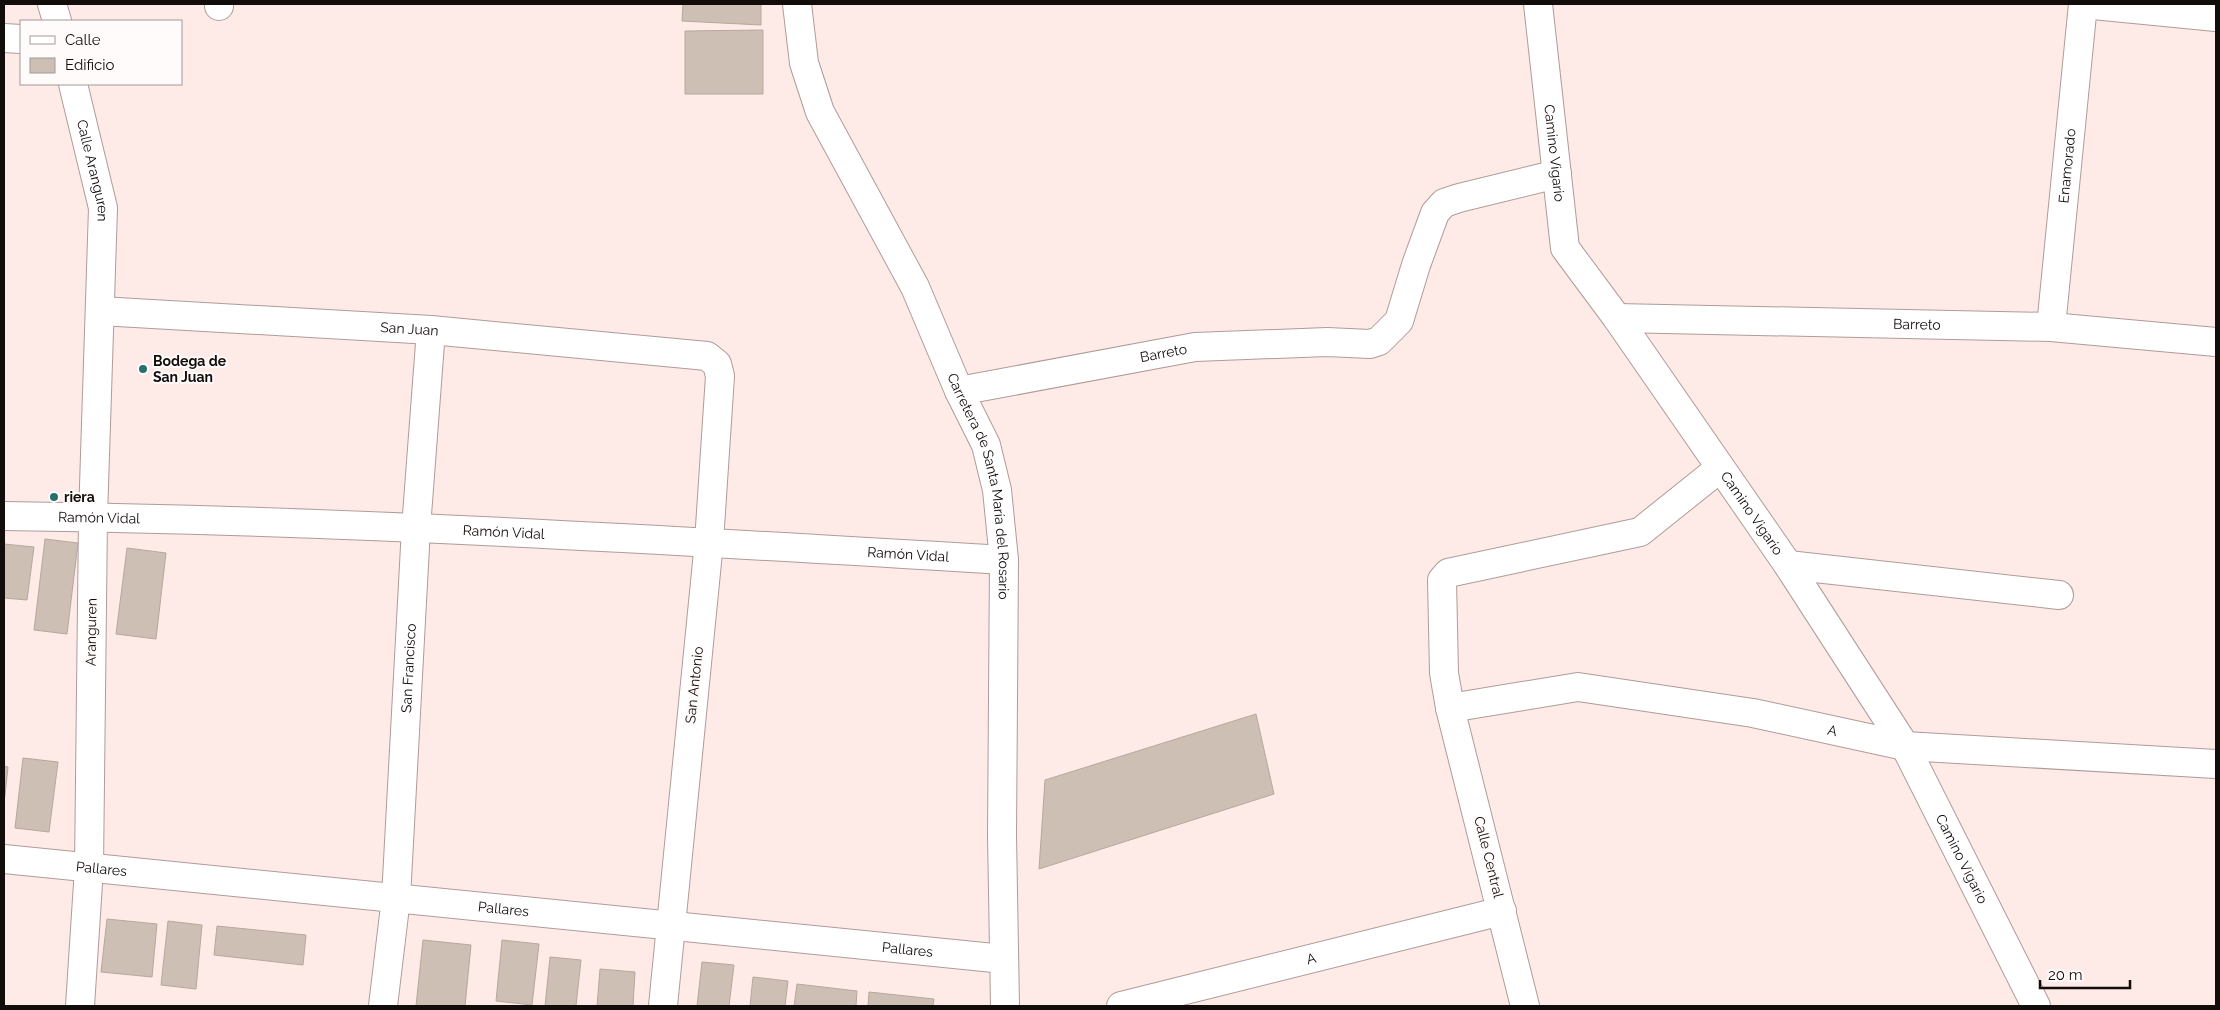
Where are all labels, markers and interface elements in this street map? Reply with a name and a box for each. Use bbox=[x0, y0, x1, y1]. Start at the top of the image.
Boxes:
legend bbox=[20, 20, 182, 85]
text: Calle bbox=[65, 31, 101, 49]
text: Edificio bbox=[65, 56, 115, 74]
street label: Camino Vigario bbox=[1541, 103, 1568, 203]
street label: Calle Aranguren bbox=[74, 118, 111, 222]
street label: Enamorado bbox=[2055, 128, 2079, 204]
street label: Barreto bbox=[1893, 316, 1941, 333]
street label: San Juan bbox=[380, 319, 439, 339]
street label: Barreto bbox=[1139, 341, 1188, 365]
place label: Bodega de San Juan bbox=[153, 353, 227, 385]
marker: Bodega de San Juan bbox=[137, 363, 149, 375]
street label: Carretera de Santa María del Rosario bbox=[944, 371, 1012, 600]
street label: Camino Vigario bbox=[1718, 468, 1787, 558]
place label: riera bbox=[64, 489, 95, 505]
marker: riera bbox=[48, 491, 60, 503]
street label: Ramón Vidal bbox=[58, 509, 140, 526]
street label: Ramón Vidal bbox=[462, 522, 545, 542]
street label: Ramón Vidal bbox=[867, 544, 950, 565]
street label: Aranguren bbox=[82, 598, 100, 666]
street label: San Francisco bbox=[398, 623, 419, 713]
street label: San Antonio bbox=[682, 646, 706, 724]
street label: A bbox=[1826, 721, 1839, 739]
street label: Camino Vigario bbox=[1933, 811, 1991, 906]
street label: Calle Central bbox=[1471, 815, 1507, 900]
street label: Pallares bbox=[75, 858, 128, 879]
street label: Pallares bbox=[477, 898, 530, 919]
street label: Pallares bbox=[881, 939, 934, 960]
street label: A bbox=[1305, 950, 1318, 967]
scale bar bbox=[2040, 958, 2130, 990]
text: 20 m bbox=[2048, 966, 2083, 984]

